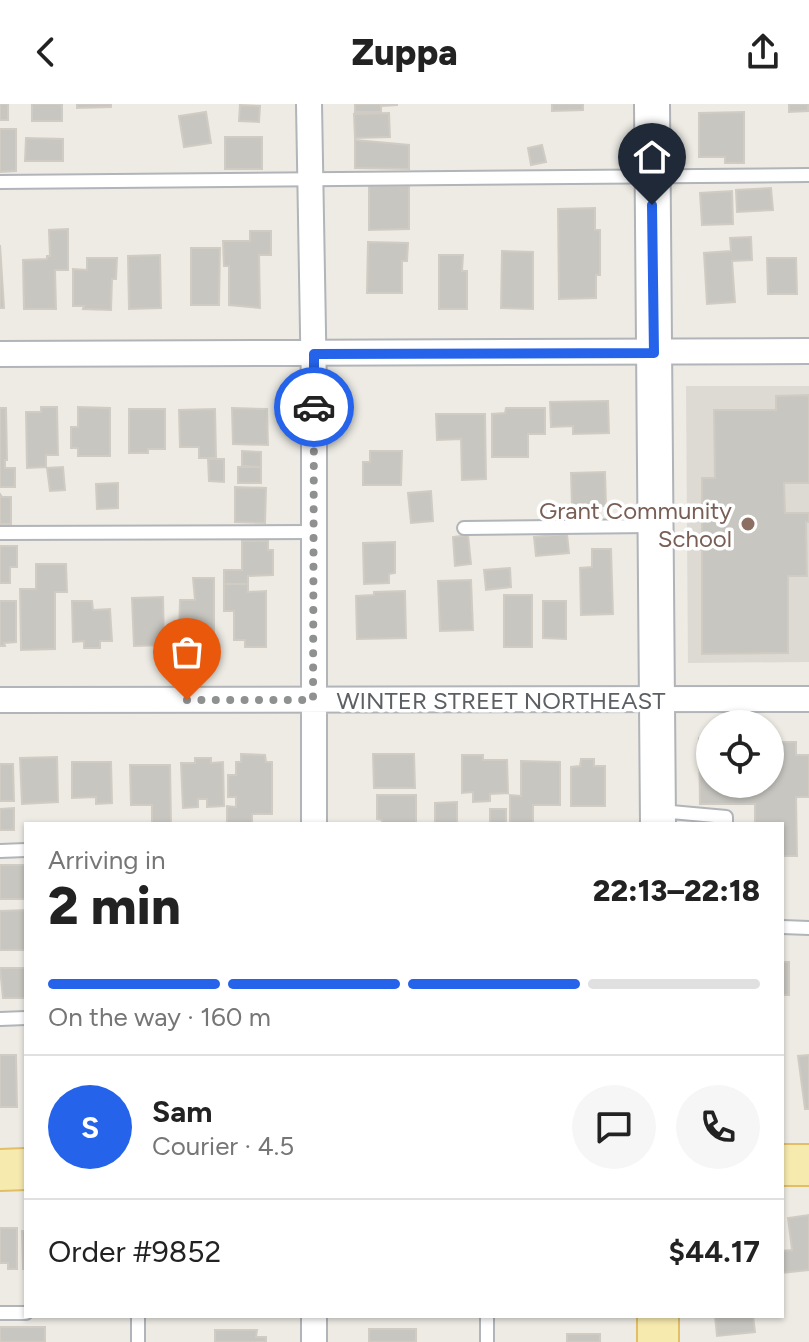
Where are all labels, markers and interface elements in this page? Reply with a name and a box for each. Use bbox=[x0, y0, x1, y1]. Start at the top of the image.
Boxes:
icon: back bbox=[24, 30, 68, 74]
icon: share bbox=[741, 30, 785, 74]
text: Zuppa bbox=[351, 31, 458, 74]
pin bbox=[618, 123, 686, 205]
icon: home bbox=[630, 135, 674, 179]
courier bbox=[274, 367, 354, 447]
icon: car bbox=[292, 385, 336, 429]
place label: Grant Community School bbox=[539, 496, 732, 553]
marker: Grant Community School bbox=[739, 515, 757, 533]
pin bbox=[153, 618, 221, 700]
icon: bag bbox=[165, 630, 209, 674]
street label: WINTER STREET NORTHEAST bbox=[337, 686, 665, 715]
map controls bbox=[696, 710, 784, 798]
button: locate bbox=[696, 710, 784, 798]
text: Arriving in bbox=[48, 844, 166, 876]
text: 22:13–22:18 bbox=[593, 872, 760, 909]
text: 2 min bbox=[48, 875, 181, 937]
text: On the way · 160 m bbox=[48, 1001, 271, 1033]
button: chat bbox=[572, 1085, 656, 1169]
button: phone bbox=[676, 1085, 760, 1169]
text: Sam bbox=[152, 1093, 212, 1130]
text: S bbox=[81, 1109, 99, 1146]
text: Courier · 4.5 bbox=[152, 1130, 294, 1162]
text: Order #9852 bbox=[48, 1233, 221, 1270]
text: $44.17 bbox=[669, 1233, 760, 1270]

